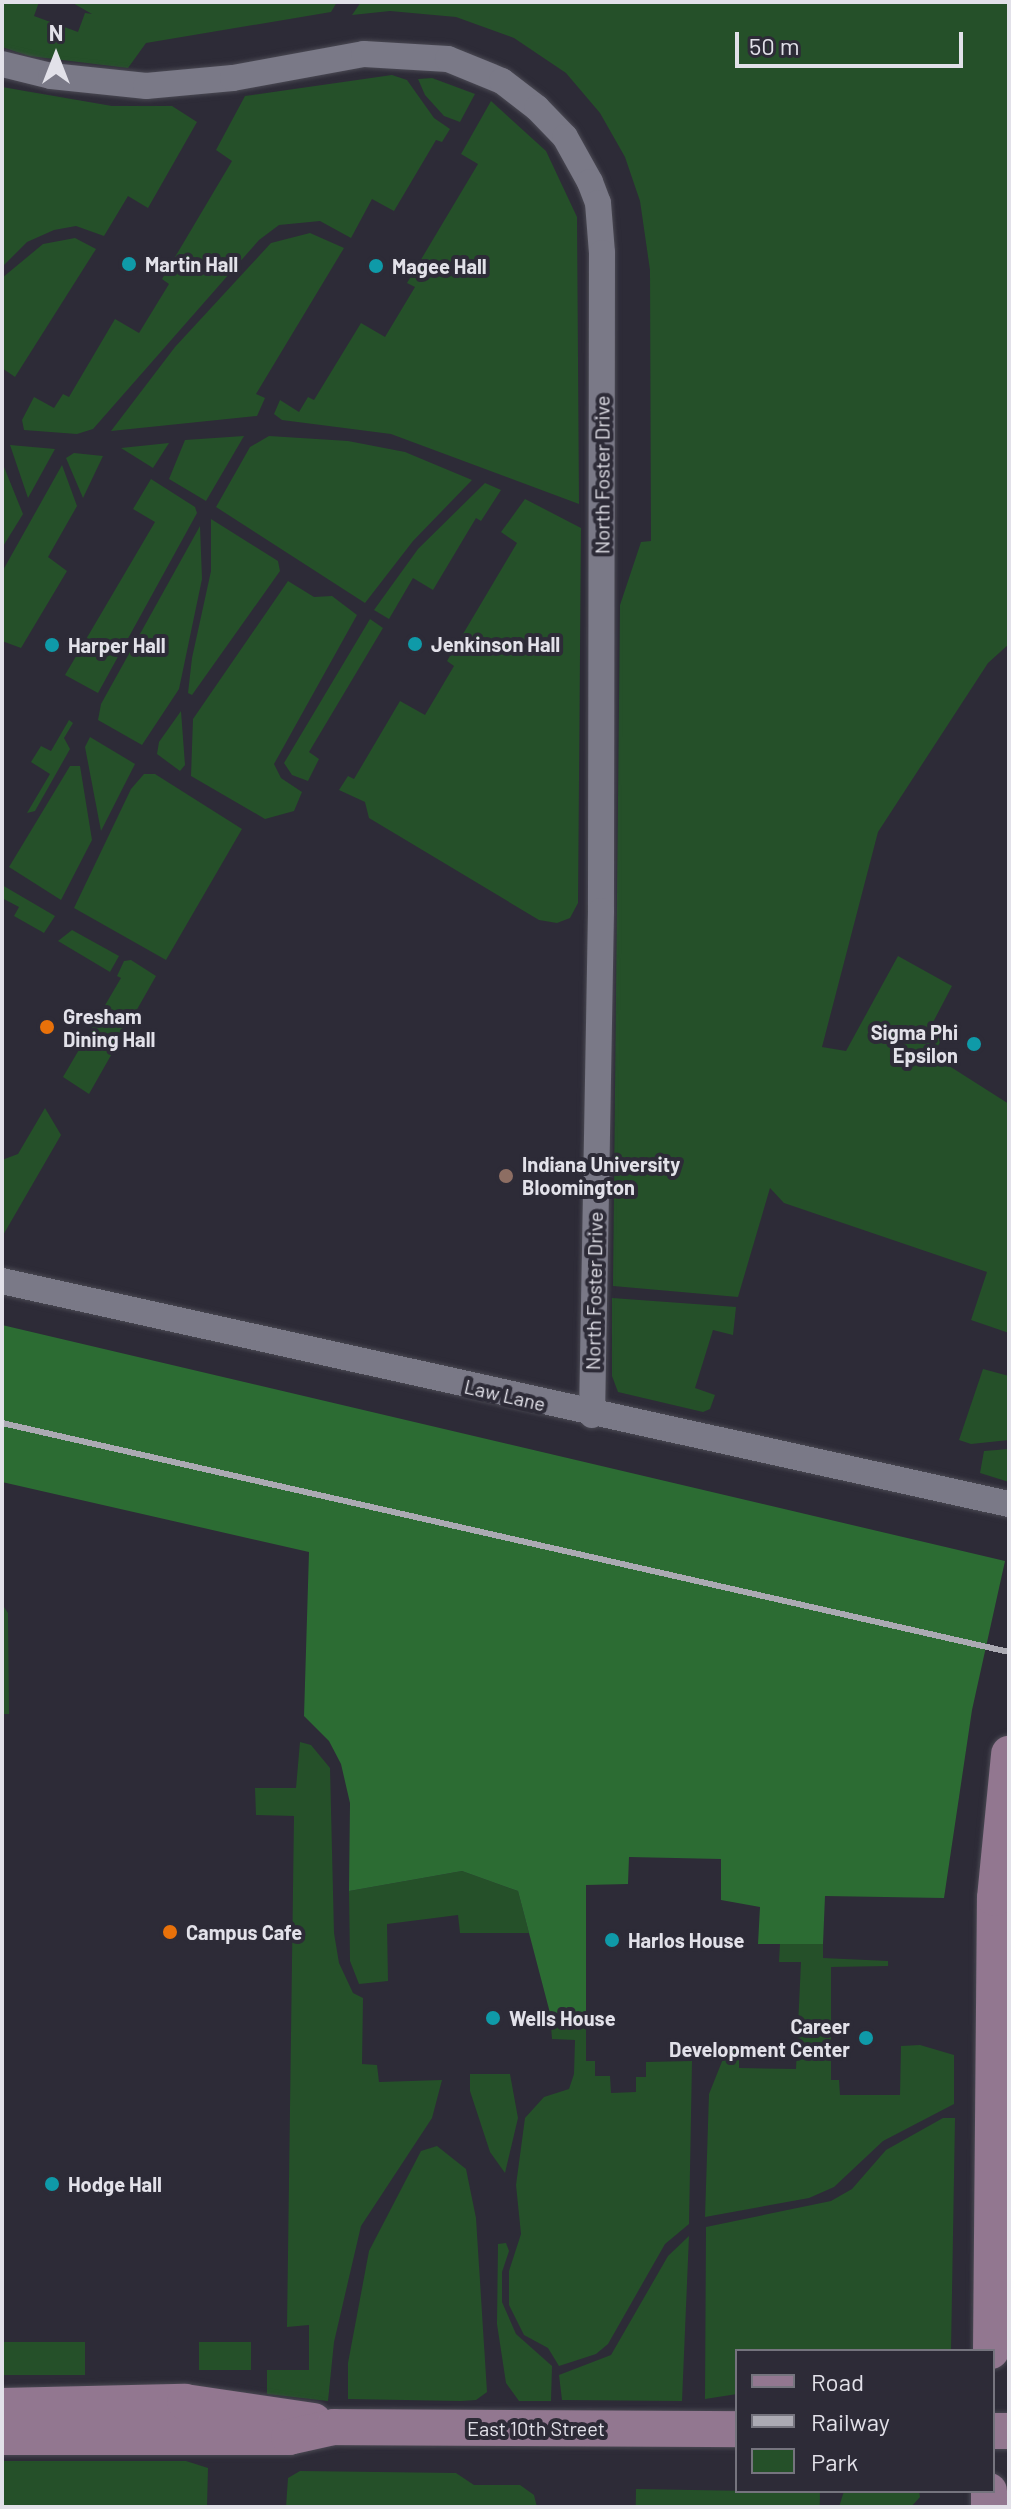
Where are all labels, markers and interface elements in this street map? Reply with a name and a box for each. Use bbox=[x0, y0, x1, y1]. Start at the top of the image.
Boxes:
north arrow bbox=[16, 16, 96, 96]
scale bar bbox=[739, 16, 967, 66]
text: N bbox=[49, 19, 63, 45]
text: 50 m bbox=[749, 31, 800, 60]
place label: Martin Hall bbox=[145, 252, 238, 276]
place label: Magee Hall bbox=[392, 254, 487, 278]
marker: Martin Hall bbox=[120, 255, 138, 273]
marker: Magee Hall bbox=[367, 257, 385, 275]
street label: North Foster Drive bbox=[590, 396, 614, 554]
place label: Jenkinson Hall bbox=[431, 632, 560, 656]
place label: Harper Hall bbox=[68, 633, 166, 657]
marker: Jenkinson Hall bbox=[406, 635, 424, 653]
marker: Harper Hall bbox=[43, 636, 61, 654]
place label: Gresham Dining Hall bbox=[63, 1004, 155, 1051]
marker: Gresham Dining Hall bbox=[38, 1018, 56, 1036]
place label: Sigma Phi Epsilon bbox=[871, 1020, 958, 1067]
marker: Sigma Phi Epsilon bbox=[965, 1035, 983, 1053]
place label: Indiana University Bloomington bbox=[522, 1152, 680, 1199]
marker: Indiana University Bloomington bbox=[497, 1167, 515, 1185]
street label: North Foster Drive bbox=[581, 1212, 607, 1370]
street label: Law Lane bbox=[462, 1374, 548, 1416]
place label: Campus Cafe bbox=[186, 1920, 302, 1944]
marker: Campus Cafe bbox=[161, 1923, 179, 1941]
place label: Harlos House bbox=[628, 1928, 744, 1952]
marker: Harlos House bbox=[603, 1931, 621, 1949]
place label: Wells House bbox=[509, 2006, 616, 2030]
marker: Wells House bbox=[484, 2009, 502, 2027]
place label: Career Development Center bbox=[669, 2014, 850, 2061]
marker: Career Development Center bbox=[857, 2029, 875, 2047]
place label: Hodge Hall bbox=[68, 2172, 162, 2196]
marker: Hodge Hall bbox=[43, 2175, 61, 2193]
legend bbox=[735, 2349, 995, 2493]
text: Road bbox=[811, 2367, 864, 2396]
text: Railway bbox=[811, 2407, 890, 2436]
street label: East 10th Street bbox=[467, 2416, 605, 2440]
text: Park bbox=[811, 2447, 858, 2476]

